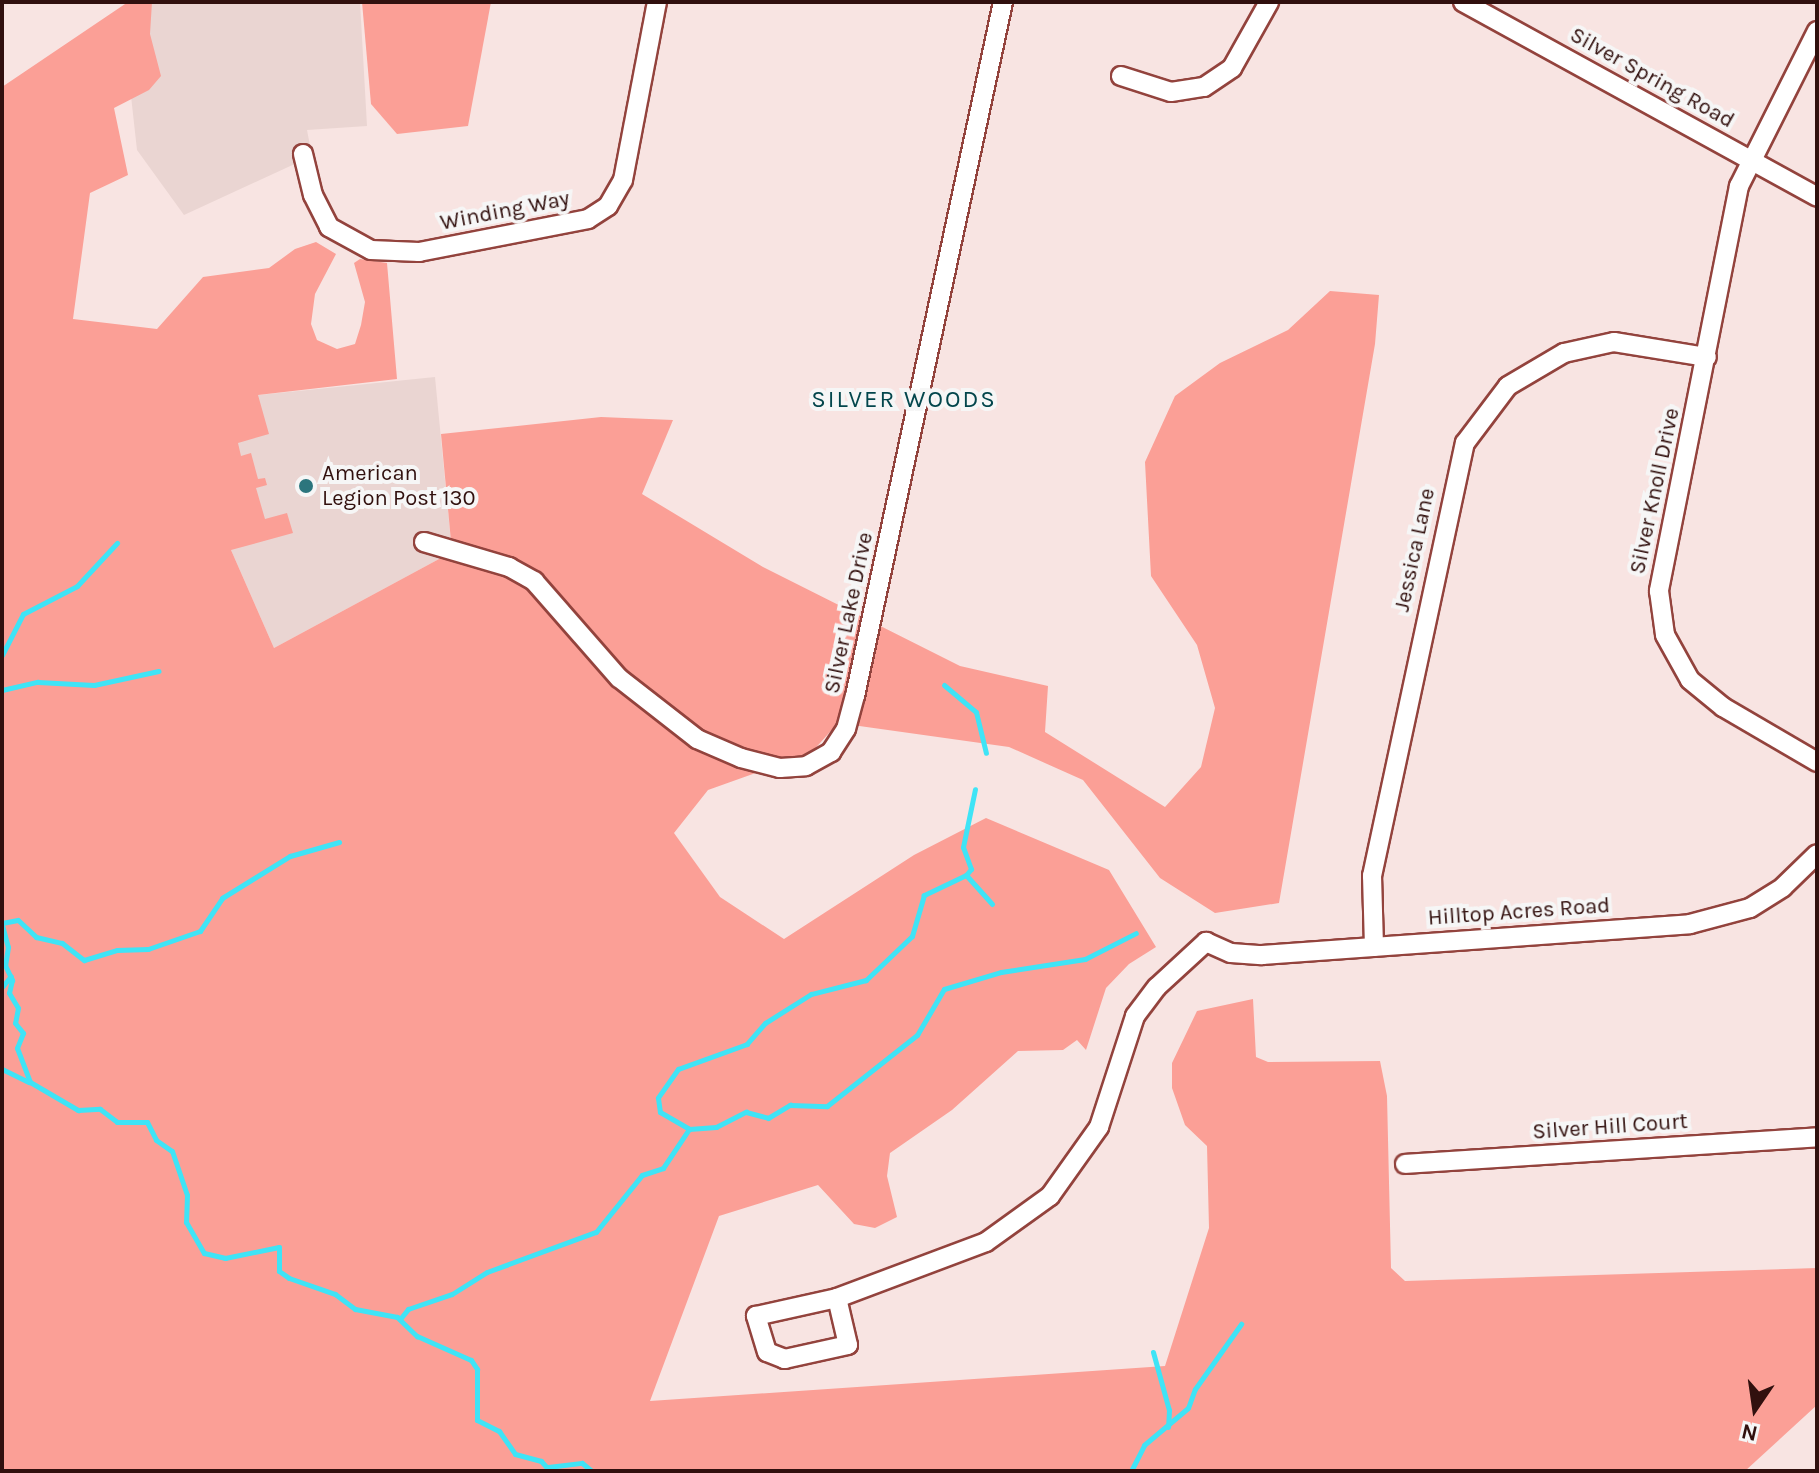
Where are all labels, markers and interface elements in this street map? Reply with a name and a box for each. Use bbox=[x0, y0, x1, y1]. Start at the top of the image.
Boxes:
street label: Silver Spring Road bbox=[1565, 22, 1739, 134]
street label: Winding Way bbox=[438, 186, 572, 236]
district label: SILVER WOODS bbox=[811, 386, 997, 414]
street label: Silver Knoll Drive bbox=[1625, 406, 1685, 576]
place label: American Legion Post 130 bbox=[322, 460, 476, 512]
marker: American Legion Post 130 bbox=[297, 477, 315, 495]
street label: Jessica Lane bbox=[1389, 486, 1441, 614]
street label: Silver Lake Drive bbox=[819, 530, 879, 696]
street label: Hilltop Acres Road bbox=[1427, 892, 1611, 932]
street label: Silver Hill Court bbox=[1532, 1108, 1688, 1146]
north arrow bbox=[1715, 1369, 1795, 1449]
text: N bbox=[1739, 1418, 1760, 1447]

